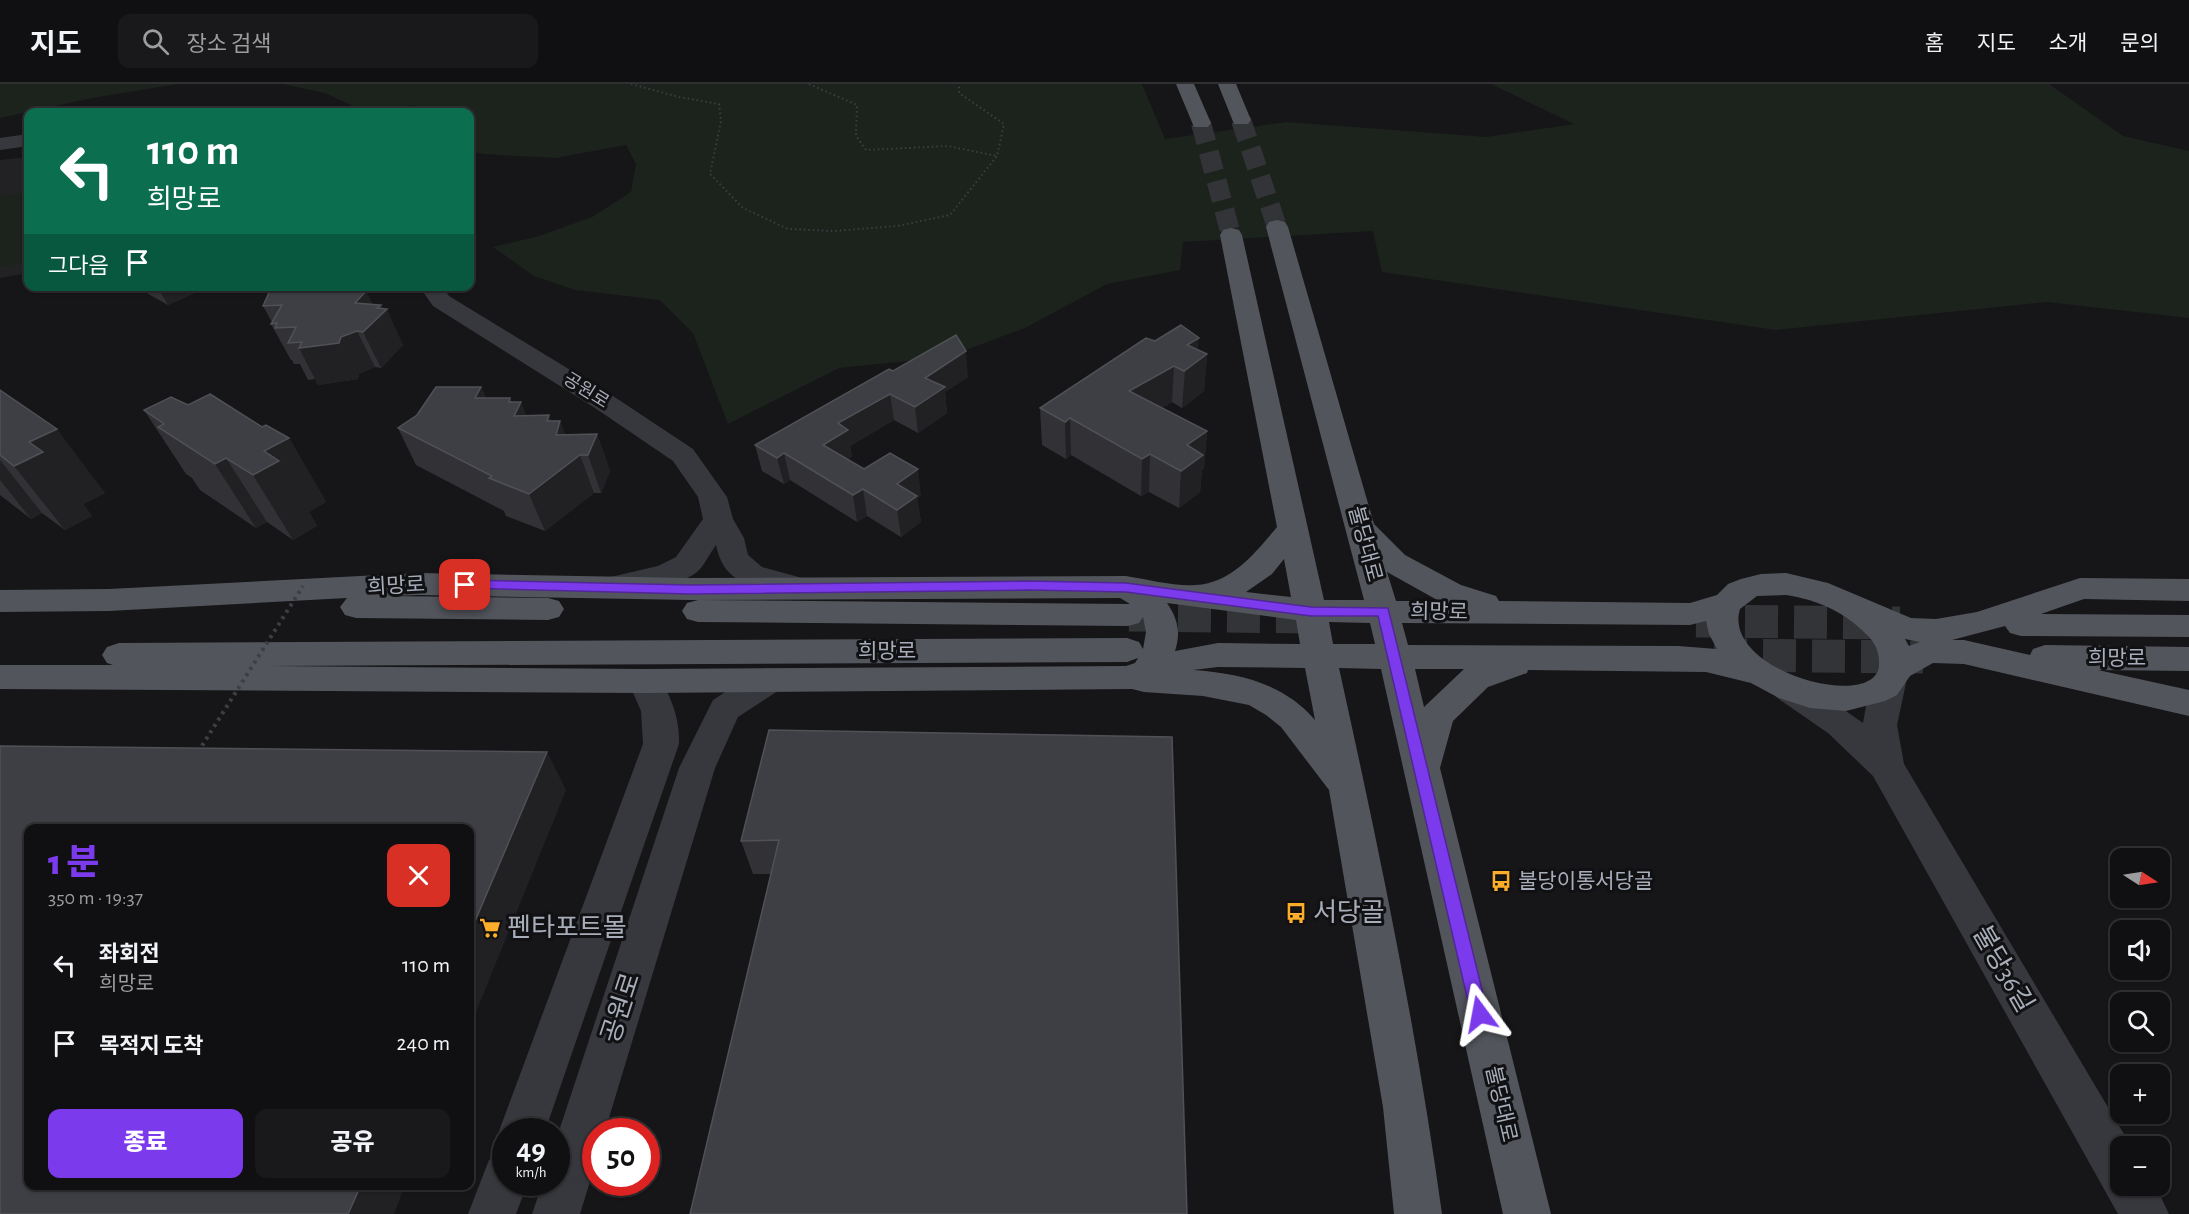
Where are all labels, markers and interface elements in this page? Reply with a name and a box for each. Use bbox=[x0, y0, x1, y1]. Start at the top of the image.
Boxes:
search box bbox=[118, 14, 538, 68]
icon: search bbox=[139, 25, 172, 58]
text: 지도 bbox=[30, 31, 82, 59]
text: 장소 검색 bbox=[187, 33, 271, 55]
text: 홈 bbox=[1925, 33, 1944, 54]
text: 지도 bbox=[1977, 33, 2016, 54]
text: 소개 bbox=[2049, 33, 2087, 54]
text: 문의 bbox=[2120, 33, 2159, 54]
text: 110 m bbox=[147, 130, 239, 172]
icon: left bbox=[48, 132, 126, 210]
text: 희망로 bbox=[147, 186, 222, 213]
icon: arrive bbox=[121, 246, 154, 279]
text: 그다음 bbox=[48, 255, 109, 277]
street label: 공원로 bbox=[560, 369, 612, 412]
street label: 불당대로 bbox=[1345, 504, 1386, 584]
pin bbox=[439, 559, 490, 610]
icon: arrive bbox=[448, 568, 481, 601]
street label: 희망로 bbox=[366, 573, 425, 598]
street label: 희망로 bbox=[1410, 600, 1468, 623]
street label: 희망로 bbox=[858, 640, 916, 662]
street label: 희망로 bbox=[2088, 647, 2146, 669]
button: close bbox=[387, 844, 450, 907]
text: 1 분 bbox=[48, 845, 100, 881]
north arrow bbox=[2110, 848, 2170, 908]
map controls bbox=[2110, 848, 2170, 1196]
bus stop icon: 불당이통서당골 bbox=[1489, 869, 1513, 893]
place label: 불당이통서당골 bbox=[1518, 870, 1653, 892]
text: 350 m · 19:37 bbox=[48, 888, 143, 908]
place label: 서당골 bbox=[1313, 899, 1385, 926]
bus stop icon: 서당골 bbox=[1284, 901, 1308, 925]
place label: 펜타포트몰 bbox=[507, 914, 627, 941]
supermarket icon: 펜타포트몰 bbox=[478, 916, 502, 940]
button: sound bbox=[2110, 920, 2170, 980]
street label: 불당36길 bbox=[1968, 921, 2039, 1017]
text: 좌회전 bbox=[99, 943, 160, 965]
icon: left bbox=[48, 949, 81, 982]
text: 110 m bbox=[402, 954, 450, 976]
street label: 공원로 bbox=[597, 970, 644, 1046]
text: 희망로 bbox=[99, 974, 154, 994]
position arrow bbox=[1448, 982, 1512, 1046]
button: search bbox=[2110, 992, 2170, 1052]
icon: arrive bbox=[48, 1027, 81, 1060]
text: 240 m bbox=[397, 1032, 450, 1054]
text: 목적지 도착 bbox=[99, 1035, 204, 1057]
street label: 불당대로 bbox=[1482, 1064, 1521, 1144]
button: + bbox=[2110, 1064, 2170, 1124]
button: 종료 bbox=[48, 1109, 243, 1178]
button: 공유 bbox=[255, 1109, 450, 1178]
speed limit sign: 50 bbox=[582, 1118, 660, 1196]
text: 49 bbox=[516, 1135, 546, 1165]
button: − bbox=[2110, 1136, 2170, 1196]
text: km/h bbox=[516, 1165, 546, 1180]

